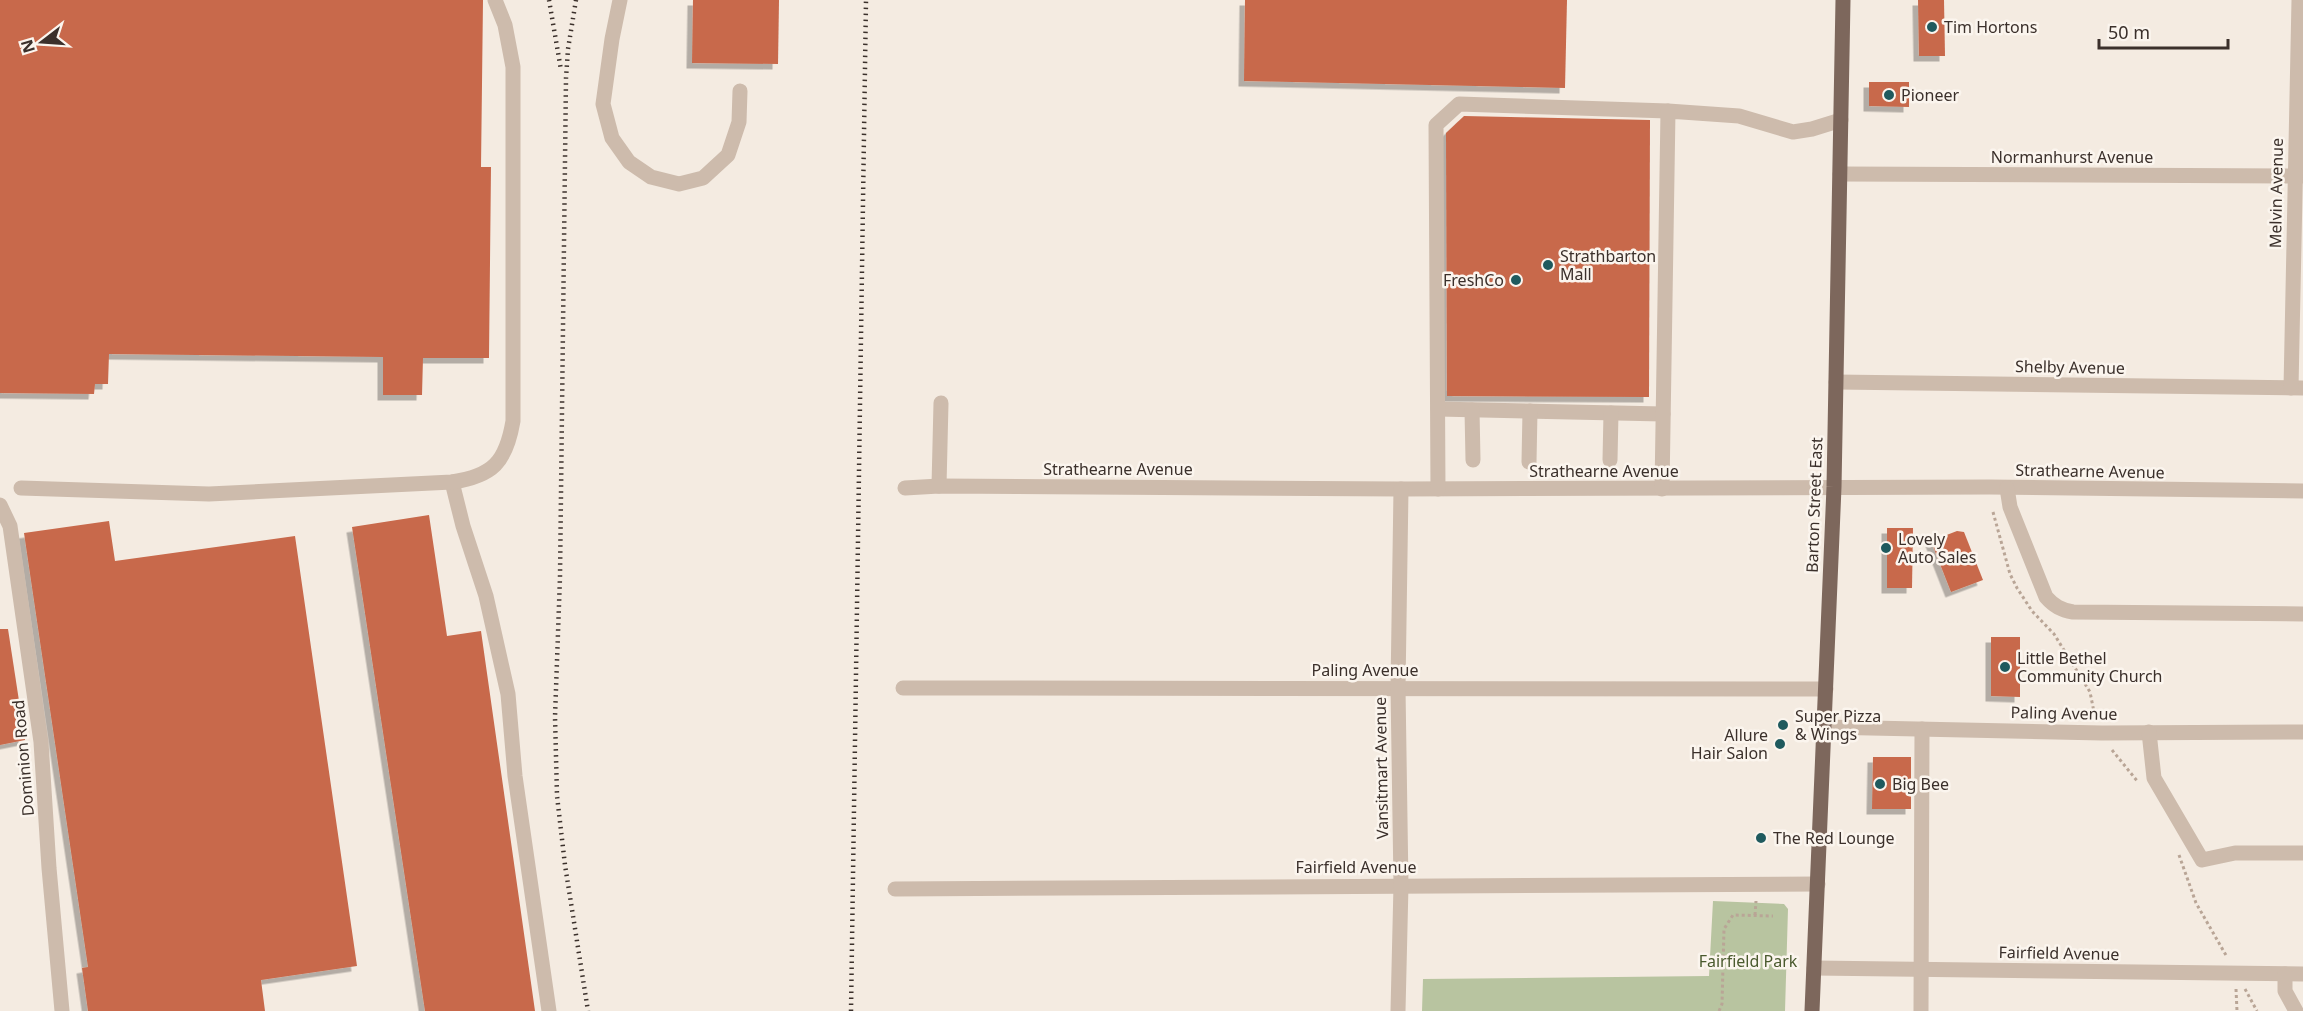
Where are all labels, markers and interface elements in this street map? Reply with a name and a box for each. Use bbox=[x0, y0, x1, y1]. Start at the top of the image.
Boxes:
north arrow bbox=[12, 12, 72, 72]
scale bar bbox=[2099, 12, 2228, 50]
place label: Tim Hortons bbox=[1944, 16, 2037, 38]
marker: Tim Hortons bbox=[1925, 20, 1939, 34]
text: 50 m bbox=[2108, 20, 2150, 44]
text: N bbox=[15, 37, 40, 56]
place label: Pioneer bbox=[1901, 84, 1959, 106]
marker: Pioneer bbox=[1882, 88, 1896, 102]
street label: Melvin Avenue bbox=[2264, 138, 2288, 248]
street label: Normanhurst Avenue bbox=[1991, 146, 2153, 168]
place label: Strathbarton Mall bbox=[1560, 245, 1656, 285]
marker: Strathbarton Mall bbox=[1541, 258, 1555, 272]
place label: FreshCo bbox=[1443, 269, 1504, 291]
marker: FreshCo bbox=[1509, 273, 1523, 287]
street label: Shelby Avenue bbox=[2015, 355, 2125, 379]
street label: Barton Street East bbox=[1801, 437, 1827, 573]
street label: Strathearne Avenue bbox=[1043, 458, 1193, 480]
street label: Strathearne Avenue bbox=[2015, 459, 2165, 483]
street label: Strathearne Avenue bbox=[1529, 460, 1679, 482]
place label: Lovely Auto Sales bbox=[1898, 528, 1976, 568]
marker: Lovely Auto Sales bbox=[1879, 541, 1893, 555]
place label: Little Bethel Community Church bbox=[2017, 647, 2162, 687]
street label: Paling Avenue bbox=[1312, 659, 1418, 681]
marker: Little Bethel Community Church bbox=[1998, 660, 2012, 674]
street label: Vansitmart Avenue bbox=[1369, 697, 1393, 839]
street label: Dominion Road bbox=[7, 699, 39, 817]
street label: Paling Avenue bbox=[2010, 701, 2118, 725]
place label: Super Pizza & Wings bbox=[1795, 705, 1881, 745]
marker: Super Pizza & Wings bbox=[1776, 718, 1790, 732]
place label: Allure Hair Salon bbox=[1691, 724, 1768, 764]
marker: Allure Hair Salon bbox=[1773, 737, 1787, 751]
place label: Big Bee bbox=[1892, 773, 1949, 795]
marker: Big Bee bbox=[1873, 777, 1887, 791]
place label: The Red Lounge bbox=[1773, 827, 1895, 849]
marker: The Red Lounge bbox=[1754, 831, 1768, 845]
street label: Fairfield Avenue bbox=[1296, 856, 1416, 878]
street label: Fairfield Avenue bbox=[1998, 941, 2120, 965]
park label: Fairfield Park bbox=[1699, 950, 1798, 972]

